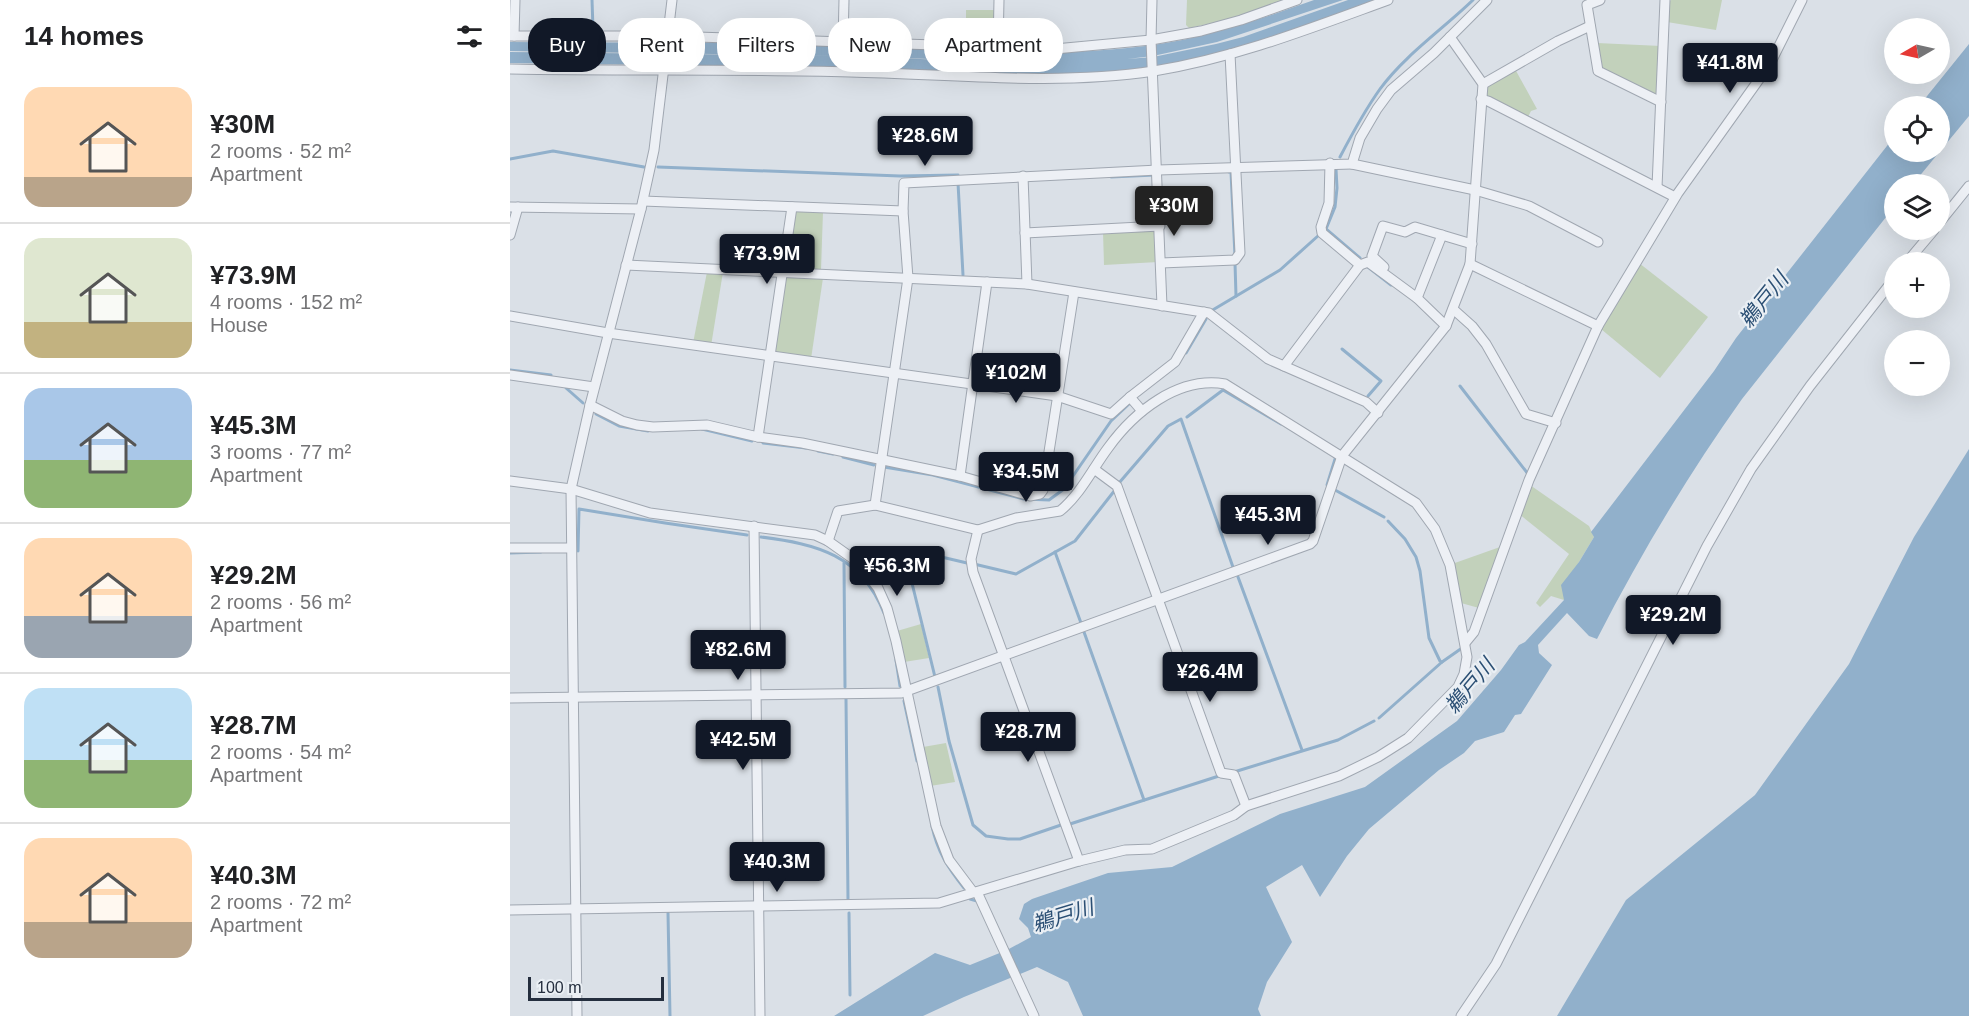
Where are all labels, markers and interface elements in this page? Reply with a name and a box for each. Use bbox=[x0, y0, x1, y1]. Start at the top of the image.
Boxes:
chip: Buy bbox=[528, 18, 606, 72]
chip: Rent bbox=[618, 18, 705, 72]
chip: Filters bbox=[717, 18, 816, 72]
chip: New bbox=[828, 18, 912, 72]
chip: Apartment bbox=[924, 18, 1063, 72]
north arrow bbox=[1884, 18, 1950, 84]
map controls bbox=[1884, 18, 1950, 396]
icon: filters bbox=[453, 20, 486, 53]
text: 14 homes bbox=[24, 21, 144, 51]
pin: ¥41.8M bbox=[1681, 43, 1779, 94]
text: ¥41.8M bbox=[1697, 51, 1763, 73]
button: locate bbox=[1884, 96, 1950, 162]
text: ¥30M bbox=[210, 109, 275, 139]
icon: home bbox=[72, 111, 144, 183]
pin: ¥28.6M bbox=[876, 116, 974, 167]
text: ¥28.6M bbox=[892, 124, 958, 146]
text: 2 rooms · 52 m² bbox=[210, 140, 351, 162]
text: Apartment bbox=[210, 163, 302, 185]
button: layers bbox=[1884, 174, 1950, 240]
pin: ¥30M bbox=[1138, 186, 1210, 237]
text: ¥30M bbox=[1149, 194, 1199, 216]
pin: ¥73.9M bbox=[718, 234, 816, 285]
text: ¥73.9M bbox=[734, 242, 800, 264]
button: + bbox=[1884, 252, 1950, 318]
text: ¥73.9M bbox=[210, 260, 297, 290]
icon: home bbox=[72, 262, 144, 334]
water label: 鵜戸川 bbox=[1735, 266, 1794, 331]
text: 4 rooms · 152 m² bbox=[210, 291, 362, 313]
text: House bbox=[210, 314, 268, 336]
button: − bbox=[1884, 330, 1950, 396]
pin: ¥102M bbox=[974, 353, 1058, 404]
text: ¥102M bbox=[985, 361, 1047, 383]
text: ¥45.3M bbox=[210, 410, 297, 440]
icon: home bbox=[72, 412, 144, 484]
text: 3 rooms · 77 m² bbox=[210, 441, 351, 463]
pin: ¥34.5M bbox=[977, 452, 1075, 503]
text: ¥34.5M bbox=[993, 460, 1059, 482]
text: Apartment bbox=[210, 464, 302, 486]
pin: ¥45.3M bbox=[1219, 495, 1317, 546]
text: ¥45.3M bbox=[1235, 503, 1301, 525]
pin: ¥56.3M bbox=[848, 546, 946, 597]
text: ¥56.3M bbox=[864, 554, 930, 576]
text: ¥29.2M bbox=[210, 560, 297, 590]
icon: home bbox=[72, 562, 144, 634]
text: 2 rooms · 56 m² bbox=[210, 591, 351, 613]
pin: ¥29.2M bbox=[1624, 595, 1722, 646]
text: ¥29.2M bbox=[1640, 603, 1706, 625]
text: Apartment bbox=[210, 614, 302, 636]
pin: ¥82.6M bbox=[689, 630, 787, 681]
text: ¥82.6M bbox=[705, 638, 771, 660]
pin: ¥26.4M bbox=[1161, 652, 1259, 703]
water label: 鵜戸川 bbox=[1441, 653, 1500, 717]
text: ¥26.4M bbox=[1177, 660, 1243, 682]
text: ¥28.7M bbox=[210, 710, 297, 740]
icon: home bbox=[72, 712, 144, 784]
pin: ¥28.7M bbox=[979, 712, 1077, 763]
pin: ¥42.5M bbox=[694, 720, 792, 771]
text: ¥28.7M bbox=[995, 720, 1061, 742]
text: ¥42.5M bbox=[710, 728, 776, 750]
text: 2 rooms · 54 m² bbox=[210, 741, 351, 763]
text: Apartment bbox=[210, 764, 302, 786]
pin: ¥40.3M bbox=[728, 842, 826, 893]
text: ¥40.3M bbox=[744, 850, 810, 872]
text: ¥40.3M bbox=[210, 860, 297, 890]
icon: home bbox=[72, 862, 144, 934]
text: 2 rooms · 72 m² bbox=[210, 891, 351, 913]
water label: 鵜戸川 bbox=[1029, 895, 1098, 936]
text: Apartment bbox=[210, 914, 302, 936]
scale bar bbox=[528, 974, 664, 1002]
text: 100 m bbox=[537, 979, 581, 996]

